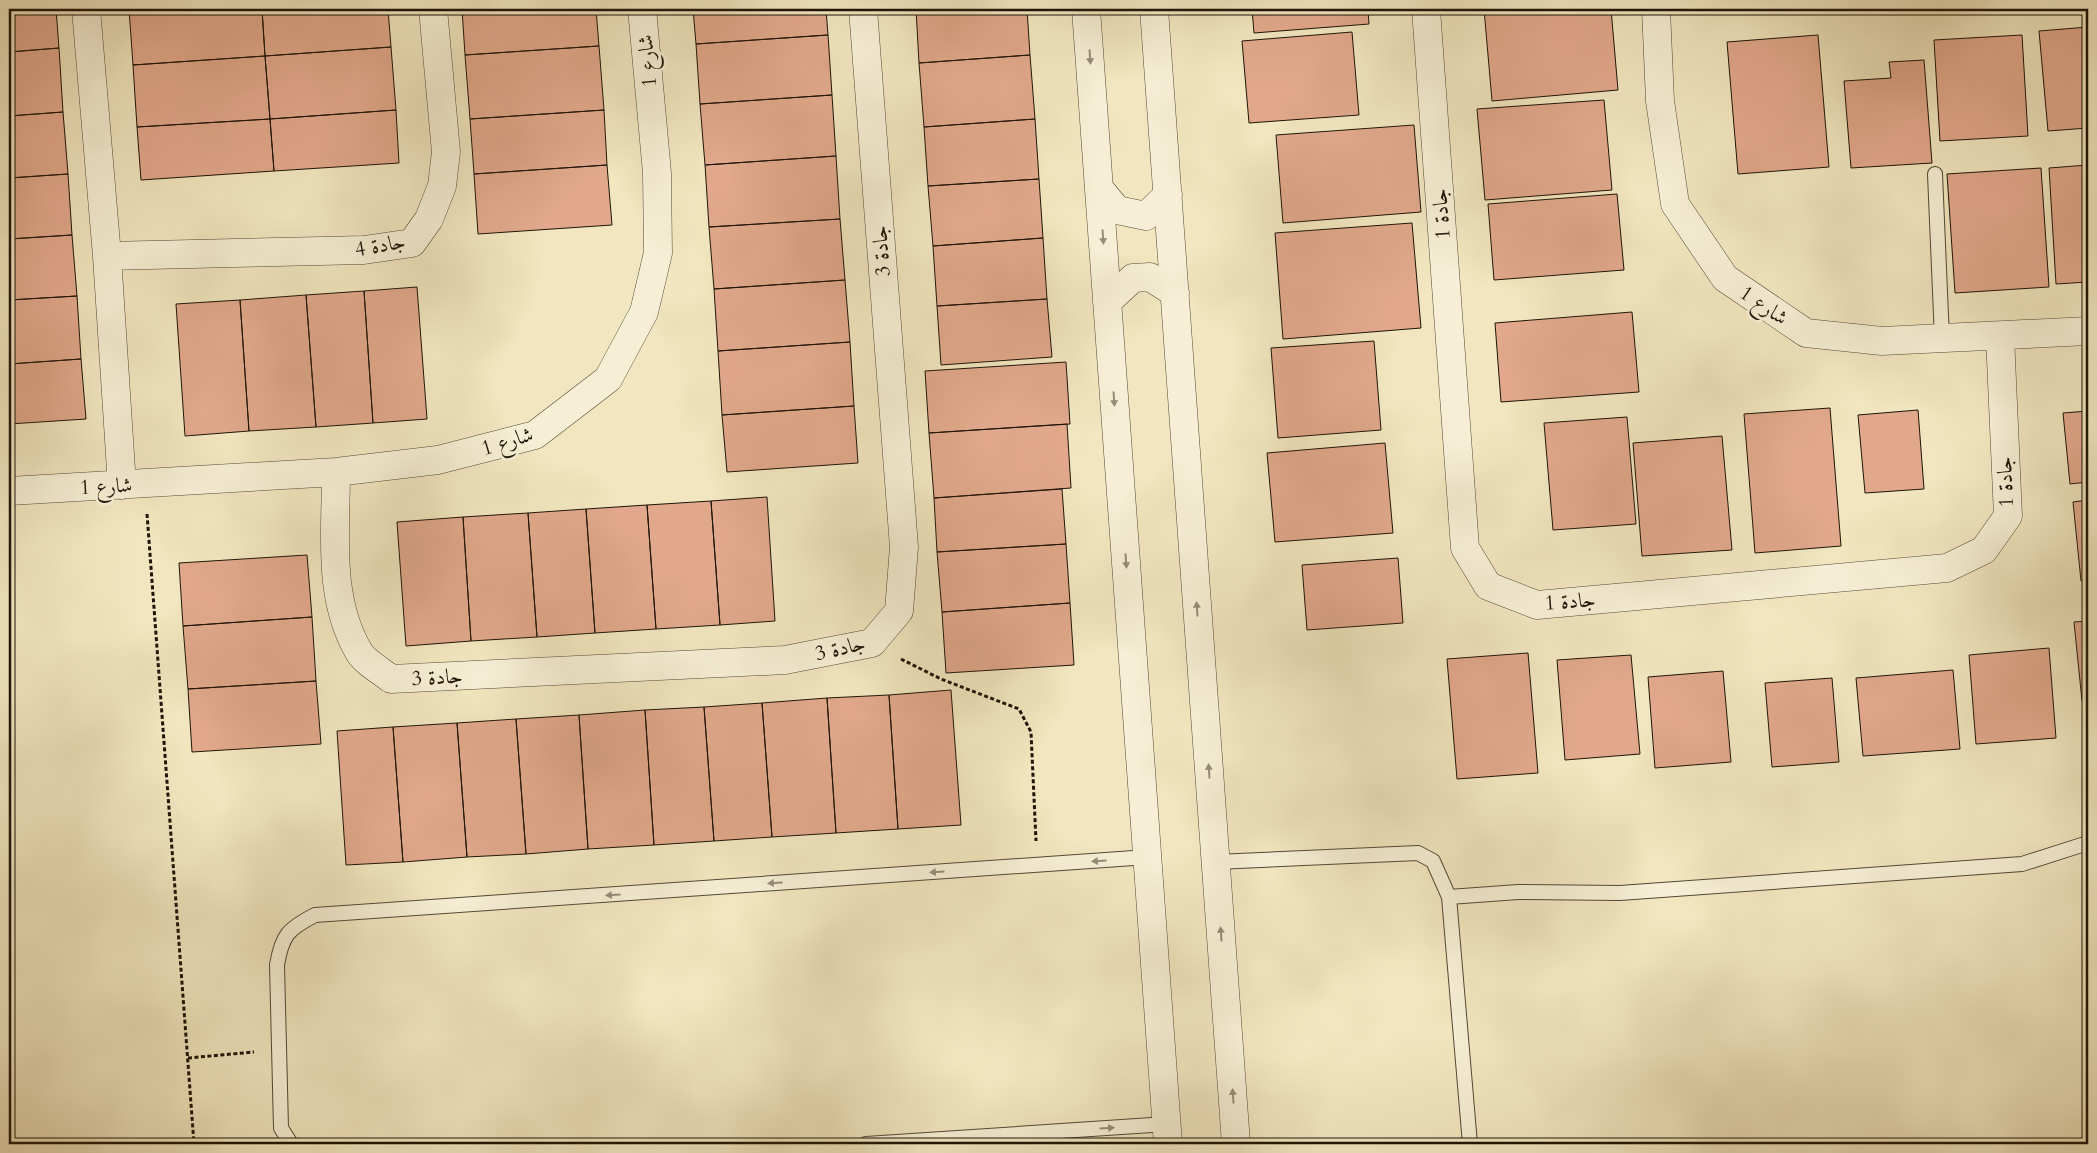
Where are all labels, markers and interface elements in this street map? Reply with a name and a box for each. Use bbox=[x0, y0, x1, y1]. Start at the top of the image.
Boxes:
street label: شارع 1 bbox=[631, 33, 667, 89]
one-way arrow bbox=[1086, 50, 1094, 66]
street label: جادة 1 bbox=[1425, 187, 1458, 240]
street label: جادة 3 bbox=[865, 224, 898, 277]
street label: جادة 4 bbox=[352, 227, 408, 264]
one-way arrow bbox=[1099, 229, 1107, 245]
street label: شارع 1 bbox=[1732, 279, 1794, 335]
one-way arrow bbox=[1111, 391, 1119, 407]
street label: شارع 1 bbox=[478, 420, 538, 466]
street label: جادة 1 bbox=[1990, 456, 2021, 508]
street label: شارع 1 bbox=[79, 471, 133, 505]
one-way arrow bbox=[1123, 553, 1131, 569]
street label: جادة 1 bbox=[1544, 585, 1597, 618]
one-way arrow bbox=[1193, 601, 1201, 617]
street label: جادة 3 bbox=[812, 629, 868, 668]
street label: جادة 3 bbox=[411, 662, 463, 693]
one-way arrow bbox=[1205, 763, 1213, 779]
one-way arrow bbox=[1091, 857, 1107, 865]
one-way arrow bbox=[929, 868, 945, 876]
one-way arrow bbox=[767, 880, 783, 888]
one-way arrow bbox=[605, 891, 621, 899]
one-way arrow bbox=[1217, 925, 1225, 941]
one-way arrow bbox=[1228, 1087, 1236, 1103]
one-way arrow bbox=[1099, 1123, 1115, 1131]

